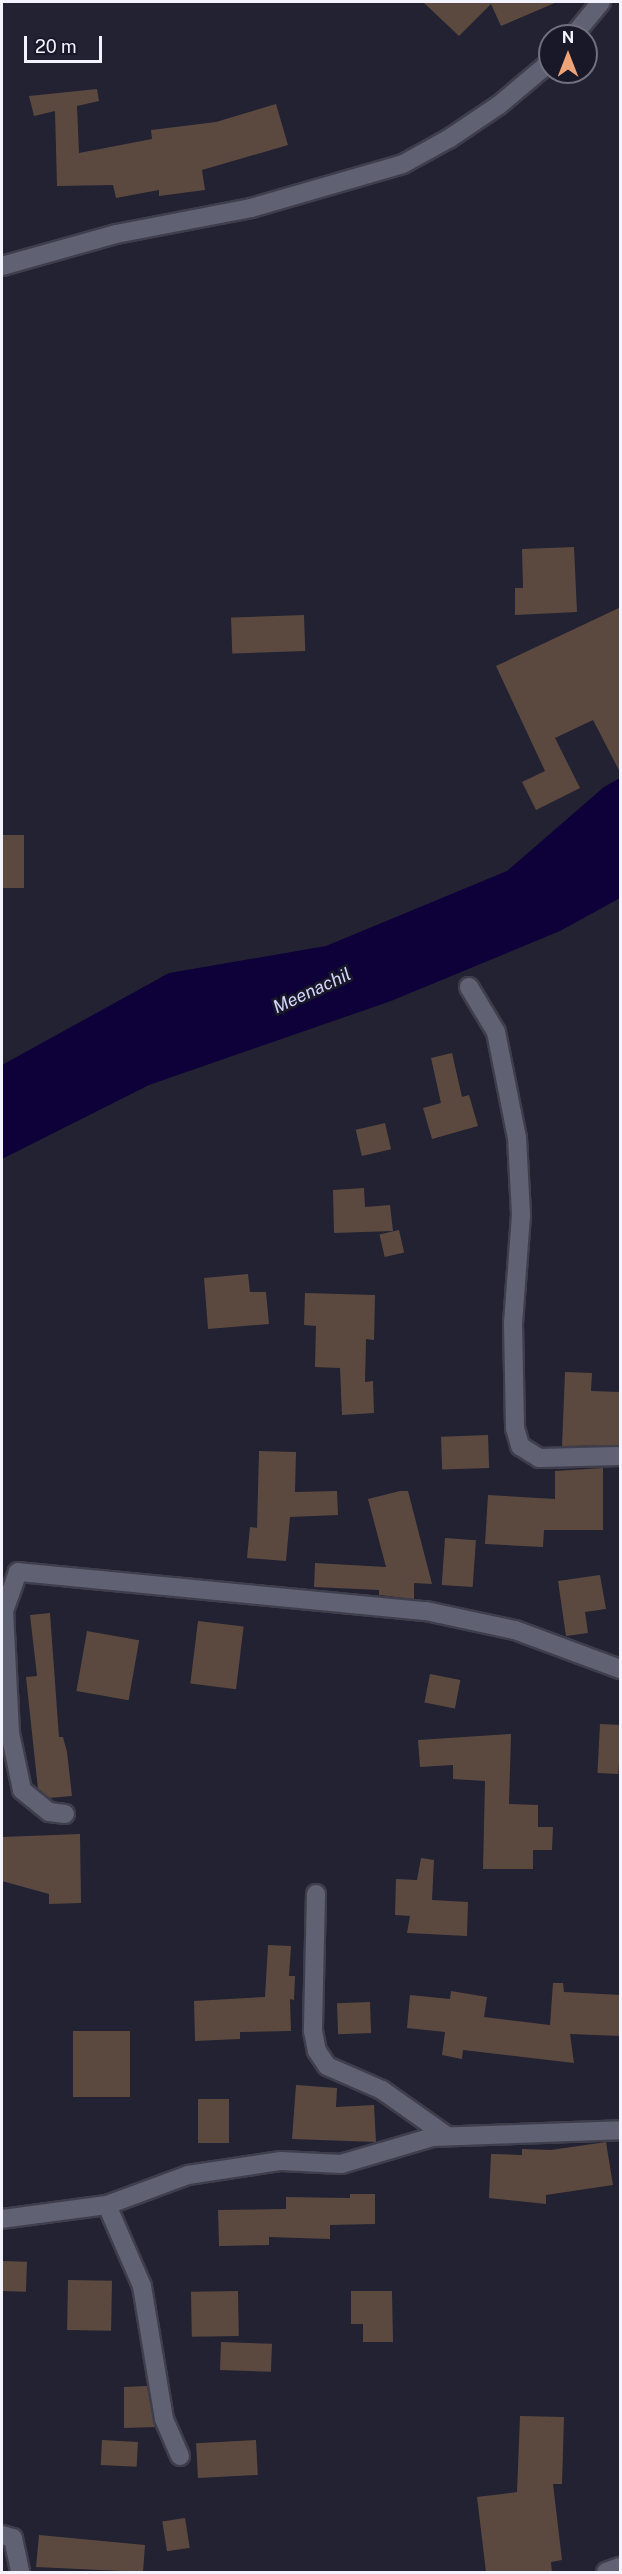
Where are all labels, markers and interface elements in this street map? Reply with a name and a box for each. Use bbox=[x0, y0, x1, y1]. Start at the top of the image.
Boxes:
scale bar bbox=[27, 24, 105, 62]
north arrow bbox=[538, 24, 598, 84]
text: N bbox=[562, 28, 574, 47]
text: 20 m bbox=[35, 36, 77, 57]
water label: Meenachil bbox=[269, 964, 355, 1018]

